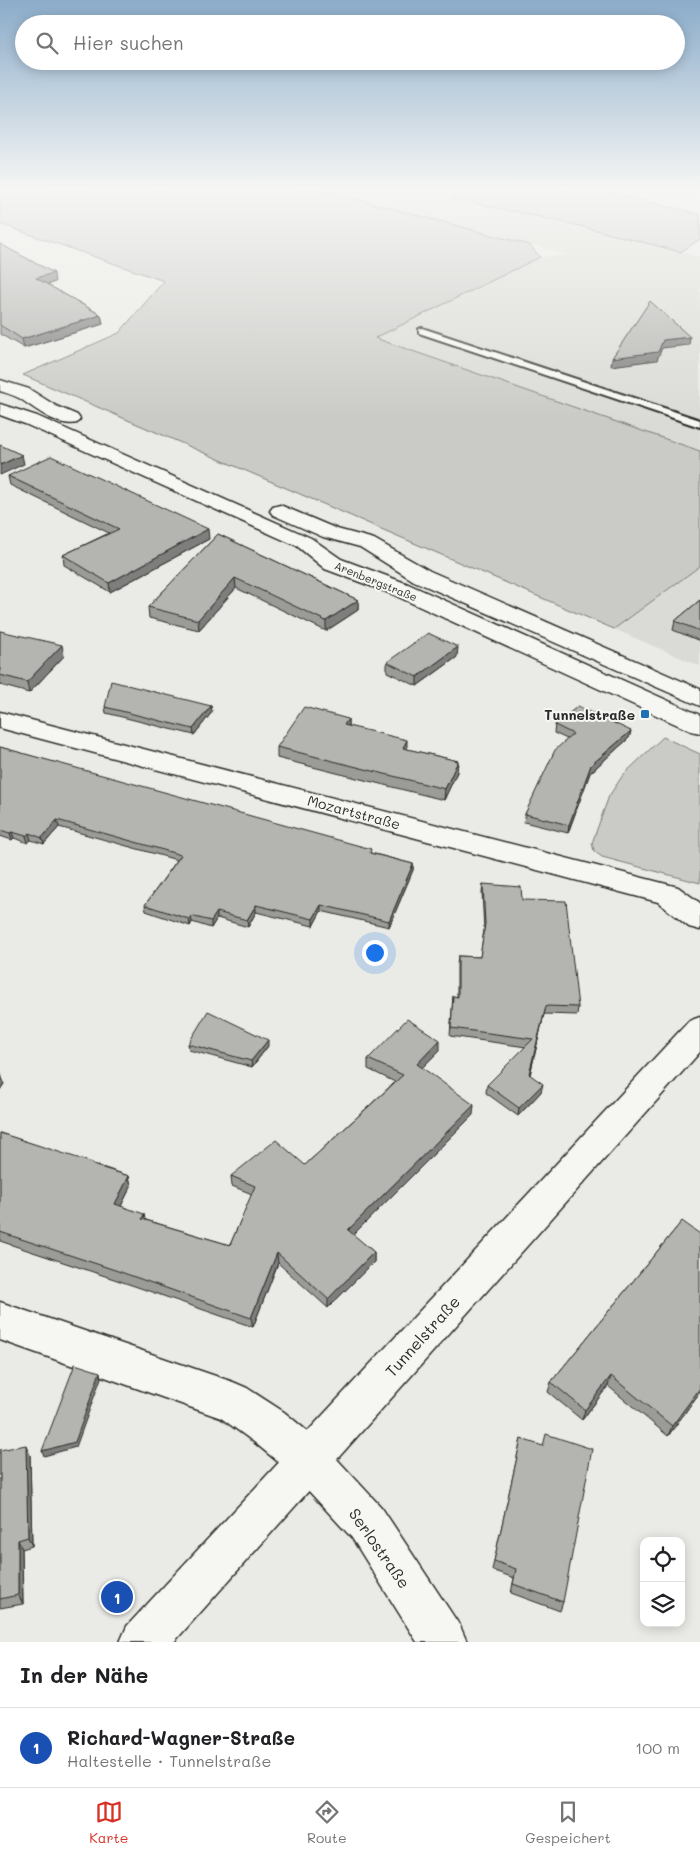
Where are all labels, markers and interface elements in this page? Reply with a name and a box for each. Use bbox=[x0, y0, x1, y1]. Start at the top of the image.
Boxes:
search box bbox=[15, 15, 685, 70]
icon: search bbox=[33, 29, 61, 57]
text: Hier suchen bbox=[73, 30, 184, 55]
street label: Arenbergstraße bbox=[332, 558, 420, 605]
place label: Tunnelstraße bbox=[544, 705, 635, 724]
marker: Tunnelstraße bbox=[639, 708, 651, 720]
street label: Mozartstraße bbox=[305, 790, 403, 834]
your location bbox=[362, 940, 388, 966]
street label: Tunnelstraße bbox=[380, 1291, 464, 1381]
street label: Serlostraße bbox=[345, 1504, 415, 1592]
map controls bbox=[640, 1537, 685, 1627]
button: locate bbox=[640, 1537, 685, 1582]
pin: 1 bbox=[101, 1578, 133, 1616]
button: layers bbox=[640, 1582, 685, 1627]
text: In der Nähe bbox=[20, 1661, 148, 1688]
text: Richard-Wagner-Straße bbox=[67, 1725, 295, 1750]
text: 1 bbox=[32, 1737, 40, 1758]
text: 100 m bbox=[635, 1737, 680, 1758]
text: Haltestelle · Tunnelstraße bbox=[67, 1750, 271, 1771]
tab: Karte bbox=[89, 1798, 128, 1847]
tab: Route bbox=[307, 1798, 347, 1847]
tab: Gespeichert bbox=[525, 1798, 611, 1847]

